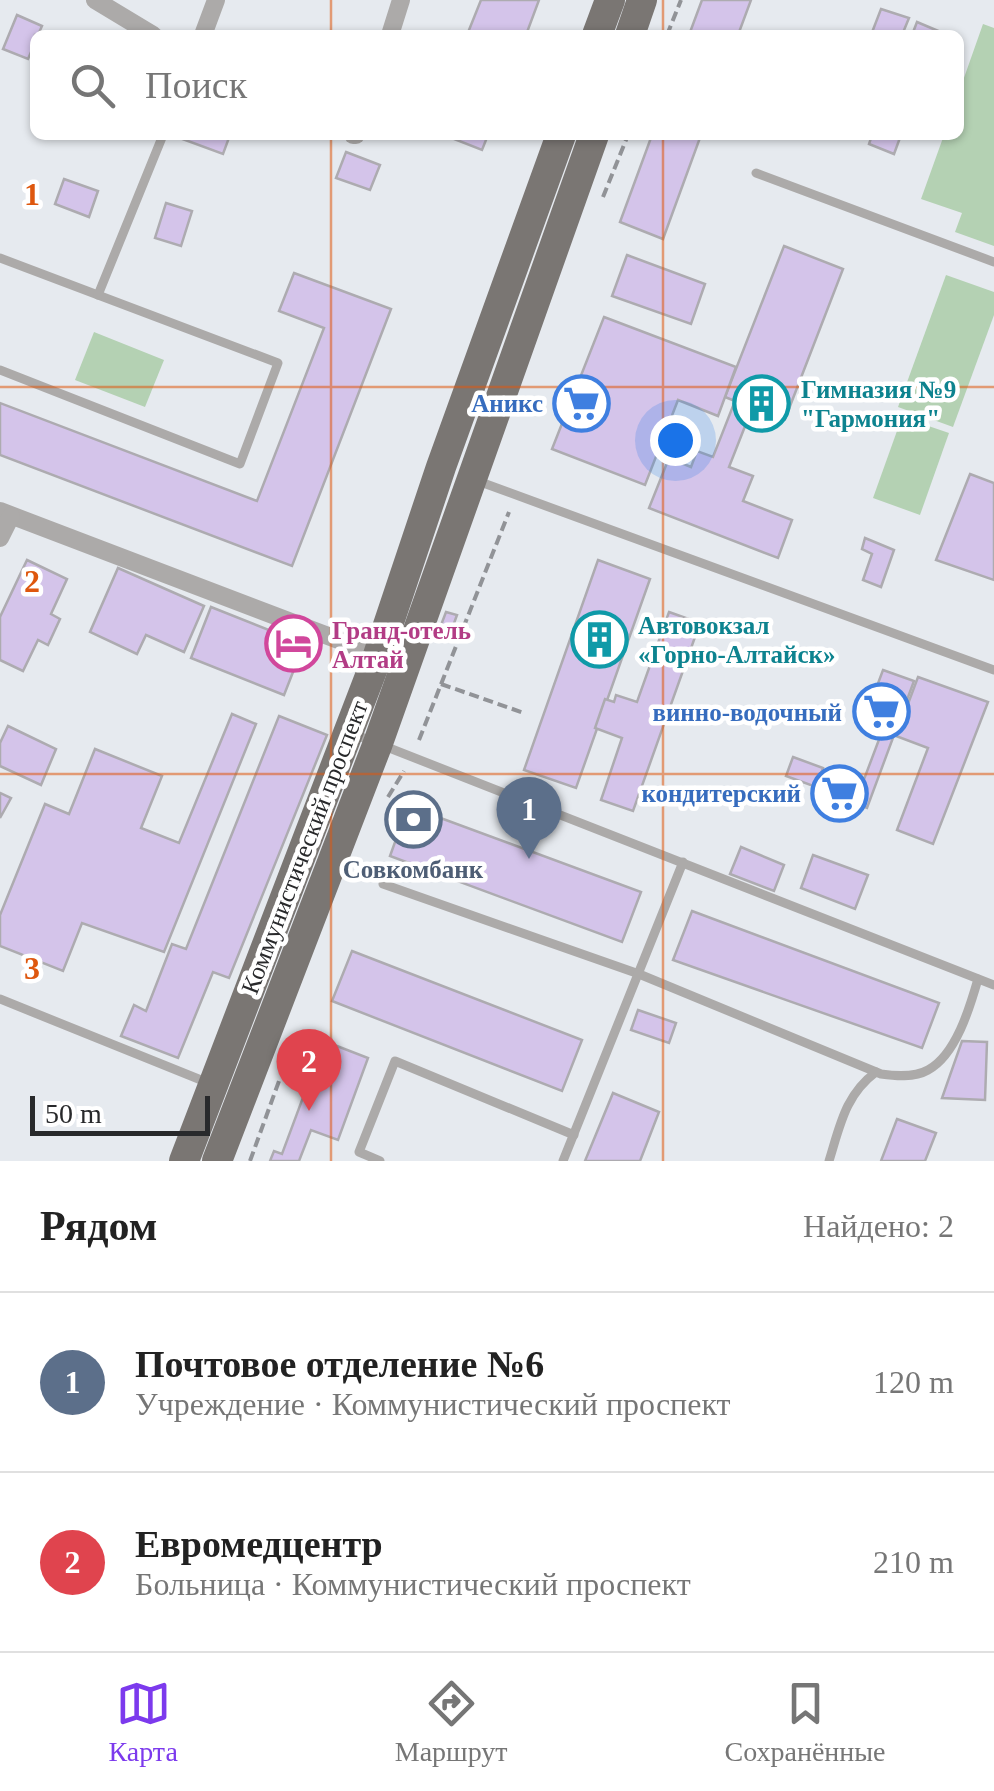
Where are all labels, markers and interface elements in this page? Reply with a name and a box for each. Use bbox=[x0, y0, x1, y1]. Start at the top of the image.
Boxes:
search box bbox=[30, 30, 964, 140]
icon: search bbox=[65, 58, 120, 113]
text: Поиск bbox=[145, 64, 247, 106]
text: 1 bbox=[24, 176, 40, 212]
supermarket icon: Аникс bbox=[552, 373, 612, 433]
building icon: Гимназия №9 "Гармония" bbox=[732, 373, 792, 433]
place label: Гимназия №9 "Гармония" bbox=[801, 376, 956, 432]
place label: Аникс bbox=[471, 390, 543, 417]
your location bbox=[650, 415, 701, 466]
text: 2 bbox=[24, 563, 40, 599]
building icon: Автовокзал «Горно-Алтайск» bbox=[569, 609, 629, 669]
place label: Автовокзал «Горно-Алтайск» bbox=[638, 612, 835, 668]
hotel icon: Гранд-отель Алтай bbox=[263, 614, 323, 674]
place label: Гранд-отель Алтай bbox=[332, 617, 471, 673]
supermarket icon: винно-водочный bbox=[851, 682, 911, 742]
street label: Коммунистический проспект bbox=[236, 697, 373, 997]
place label: винно-водочный bbox=[652, 699, 842, 726]
supermarket icon: кондитерский bbox=[810, 763, 870, 823]
pin: 1 bbox=[496, 776, 562, 859]
place label: кондитерский bbox=[641, 780, 801, 807]
bank icon: Совкомбанк bbox=[383, 790, 443, 850]
place label: Совкомбанк bbox=[343, 856, 484, 883]
text: 3 bbox=[24, 950, 40, 986]
pin: 2 bbox=[276, 1028, 342, 1111]
scale bar bbox=[30, 1091, 210, 1136]
text: 50 m bbox=[45, 1098, 102, 1129]
text: Рядом bbox=[40, 1203, 157, 1249]
text: Найдено: 2 bbox=[803, 1208, 954, 1244]
text: Почтовое отделение №6 bbox=[135, 1343, 544, 1385]
text: 1 bbox=[65, 1364, 81, 1400]
text: 120 m bbox=[873, 1364, 954, 1400]
text: Учреждение · Коммунистический проспект bbox=[135, 1386, 731, 1422]
text: Евромедцентр bbox=[135, 1523, 383, 1565]
text: 2 bbox=[65, 1544, 81, 1580]
text: 210 m bbox=[873, 1544, 954, 1580]
text: Больница · Коммунистический проспект bbox=[135, 1566, 691, 1602]
tab: Карта bbox=[108, 1676, 178, 1768]
tab: Маршрут bbox=[395, 1676, 508, 1768]
tab: Сохранённые bbox=[724, 1676, 886, 1768]

